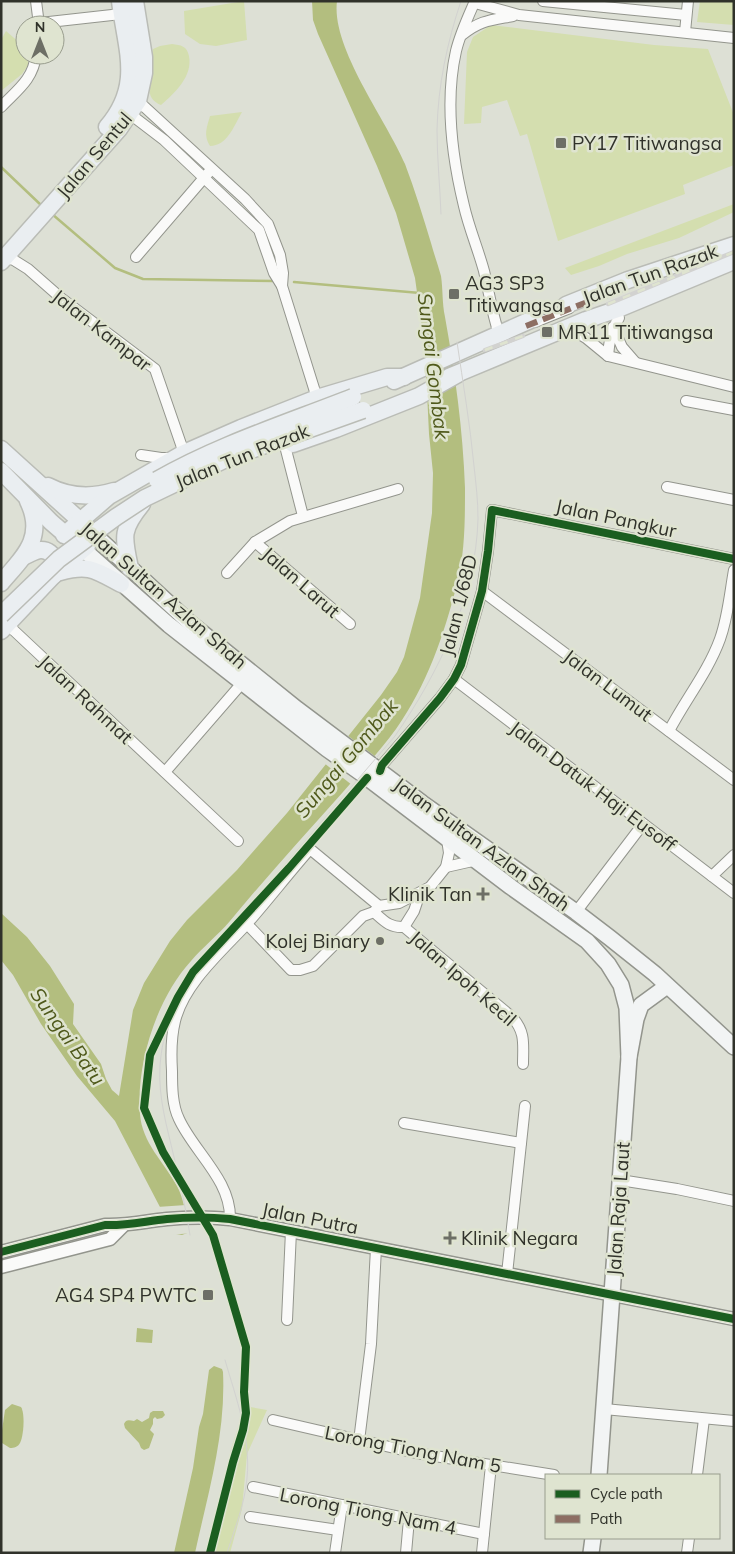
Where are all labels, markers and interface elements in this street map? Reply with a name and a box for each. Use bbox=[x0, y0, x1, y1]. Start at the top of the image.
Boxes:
north arrow bbox=[15, 15, 65, 65]
text: N bbox=[35, 18, 45, 36]
street label: Jalan Sentul bbox=[51, 107, 137, 203]
place label: PY17 Titiwangsa bbox=[572, 131, 722, 155]
marker: PY17 Titiwangsa bbox=[554, 136, 568, 150]
street label: Jalan Tun Razak bbox=[579, 238, 721, 310]
place label: AG3 SP3 Titiwangsa bbox=[465, 271, 563, 317]
street label: Jalan Kampar bbox=[48, 284, 157, 376]
marker: AG3 SP3 Titiwangsa bbox=[447, 287, 461, 301]
water label: Sungai Gombak bbox=[413, 291, 455, 441]
place label: MR11 Titiwangsa bbox=[558, 320, 714, 344]
marker: MR11 Titiwangsa bbox=[540, 325, 554, 339]
street label: Jalan Tun Razak bbox=[172, 418, 313, 494]
street label: Jalan Pangkur bbox=[553, 493, 679, 543]
street label: Jalan Sultan Azlan Shah bbox=[76, 516, 252, 674]
street label: Jalan Larut bbox=[257, 541, 345, 623]
street label: Jalan 1/68D bbox=[434, 552, 482, 658]
street label: Jalan Lumut bbox=[559, 644, 657, 726]
street label: Jalan Rahmat bbox=[34, 649, 138, 749]
water label: Sungai Gombak bbox=[289, 693, 403, 823]
street label: Jalan Datuk Haji Eusoff bbox=[505, 716, 682, 857]
street label: Jalan Sultan Azlan Shah bbox=[389, 772, 575, 916]
place label: Klinik Tan bbox=[388, 882, 472, 906]
marker: Klinik Tan bbox=[476, 887, 490, 901]
street label: Jalan Ipoh Kecil bbox=[405, 925, 521, 1031]
place label: Kolej Binary bbox=[265, 929, 370, 953]
marker: Kolej Binary bbox=[374, 935, 386, 947]
water label: Sungai Batu bbox=[25, 982, 111, 1090]
street label: Jalan Raja Laut bbox=[601, 1141, 635, 1277]
street label: Jalan Putra bbox=[260, 1197, 360, 1239]
place label: Klinik Negara bbox=[461, 1226, 578, 1250]
marker: Klinik Negara bbox=[443, 1231, 457, 1245]
place label: AG4 SP4 PWTC bbox=[55, 1283, 197, 1307]
marker: AG4 SP4 PWTC bbox=[201, 1288, 215, 1302]
street label: Lorong Tiong Nam 5 bbox=[323, 1420, 503, 1478]
legend bbox=[545, 1474, 720, 1539]
street label: Lorong Tiong Nam 4 bbox=[278, 1482, 458, 1540]
text: Cycle path bbox=[590, 1484, 663, 1503]
text: Path bbox=[590, 1509, 622, 1528]

